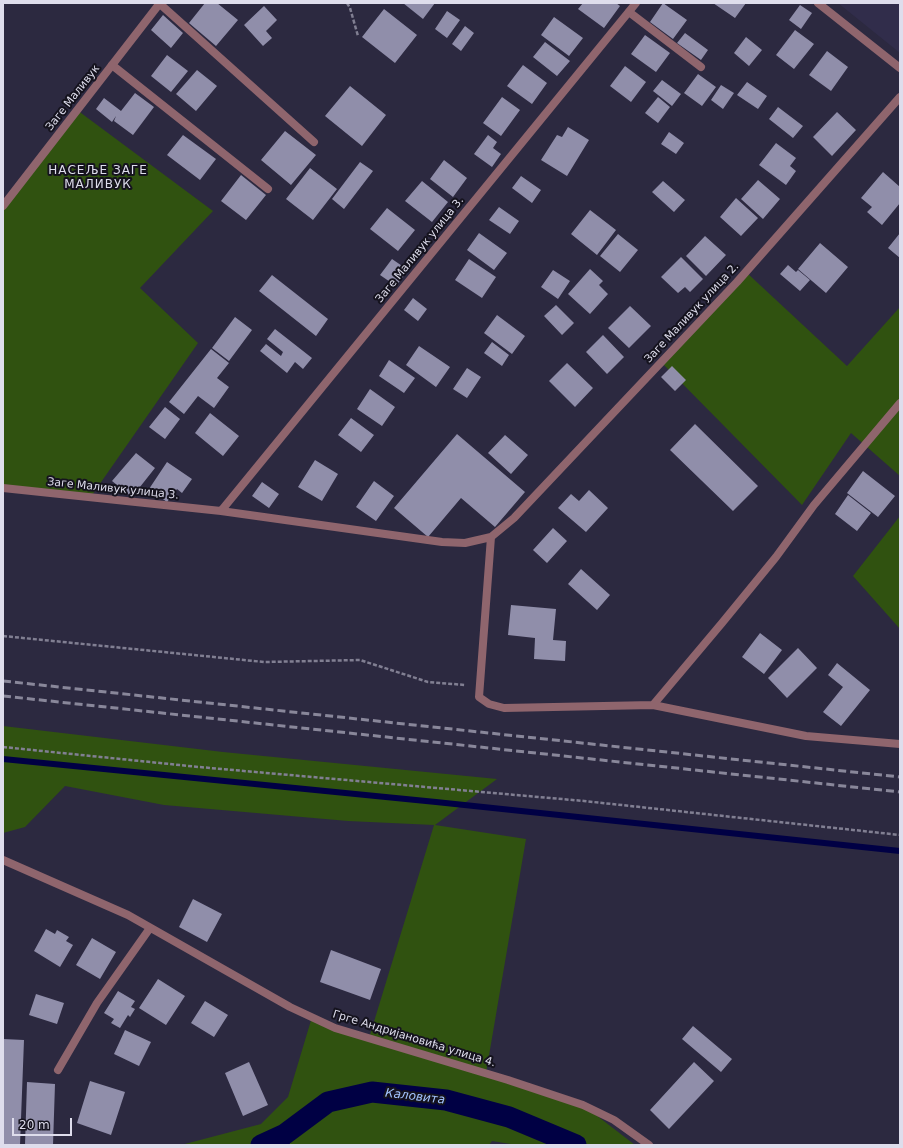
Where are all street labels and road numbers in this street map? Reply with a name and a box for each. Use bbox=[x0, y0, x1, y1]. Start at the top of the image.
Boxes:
street label: Заге Маливук bbox=[43, 62, 103, 134]
street label: Заге Маливук улица 3. bbox=[373, 194, 467, 306]
street label: Заге Маливук улица 2. bbox=[642, 260, 742, 366]
street label: Заге Маливук улица 3. bbox=[47, 476, 179, 502]
street label: Грге Андријановића улица 4. bbox=[331, 1008, 497, 1070]

